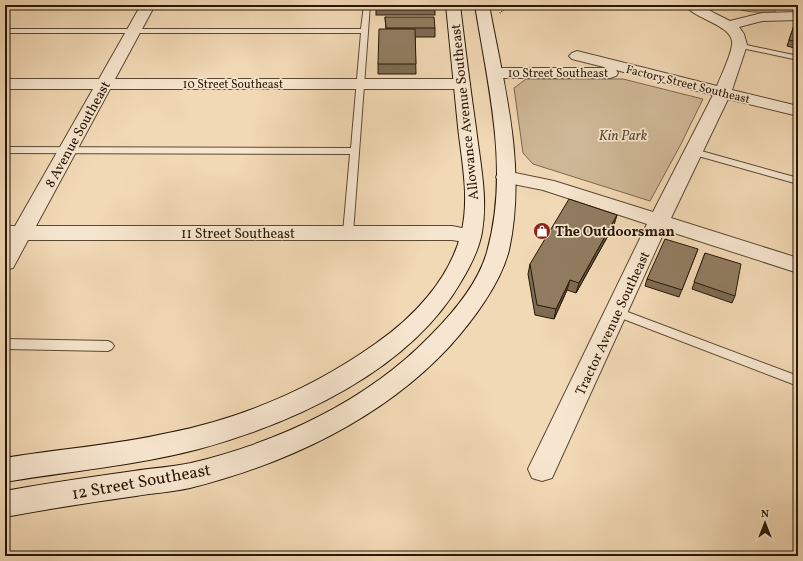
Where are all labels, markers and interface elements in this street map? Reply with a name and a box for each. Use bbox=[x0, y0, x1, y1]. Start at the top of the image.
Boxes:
street label: Allowance Avenue Southeast bbox=[447, 23, 484, 201]
street label: Factory Street Southeast bbox=[624, 62, 752, 108]
street label: 10 Street Southeast bbox=[508, 66, 608, 82]
street label: 10 Street Southeast bbox=[183, 77, 283, 93]
street label: 8 Avenue Southeast bbox=[41, 78, 116, 192]
park label: Kin Park bbox=[599, 127, 648, 146]
shop icon: The Outdoorsman bbox=[532, 221, 552, 241]
place label: The Outdoorsman bbox=[555, 223, 675, 242]
street label: 11 Street Southeast bbox=[181, 225, 295, 244]
street label: Tractor Avenue Southeast bbox=[572, 248, 655, 399]
street label: 12 Street Southeast bbox=[70, 459, 213, 506]
north arrow bbox=[745, 503, 785, 543]
text: N bbox=[761, 507, 769, 522]

